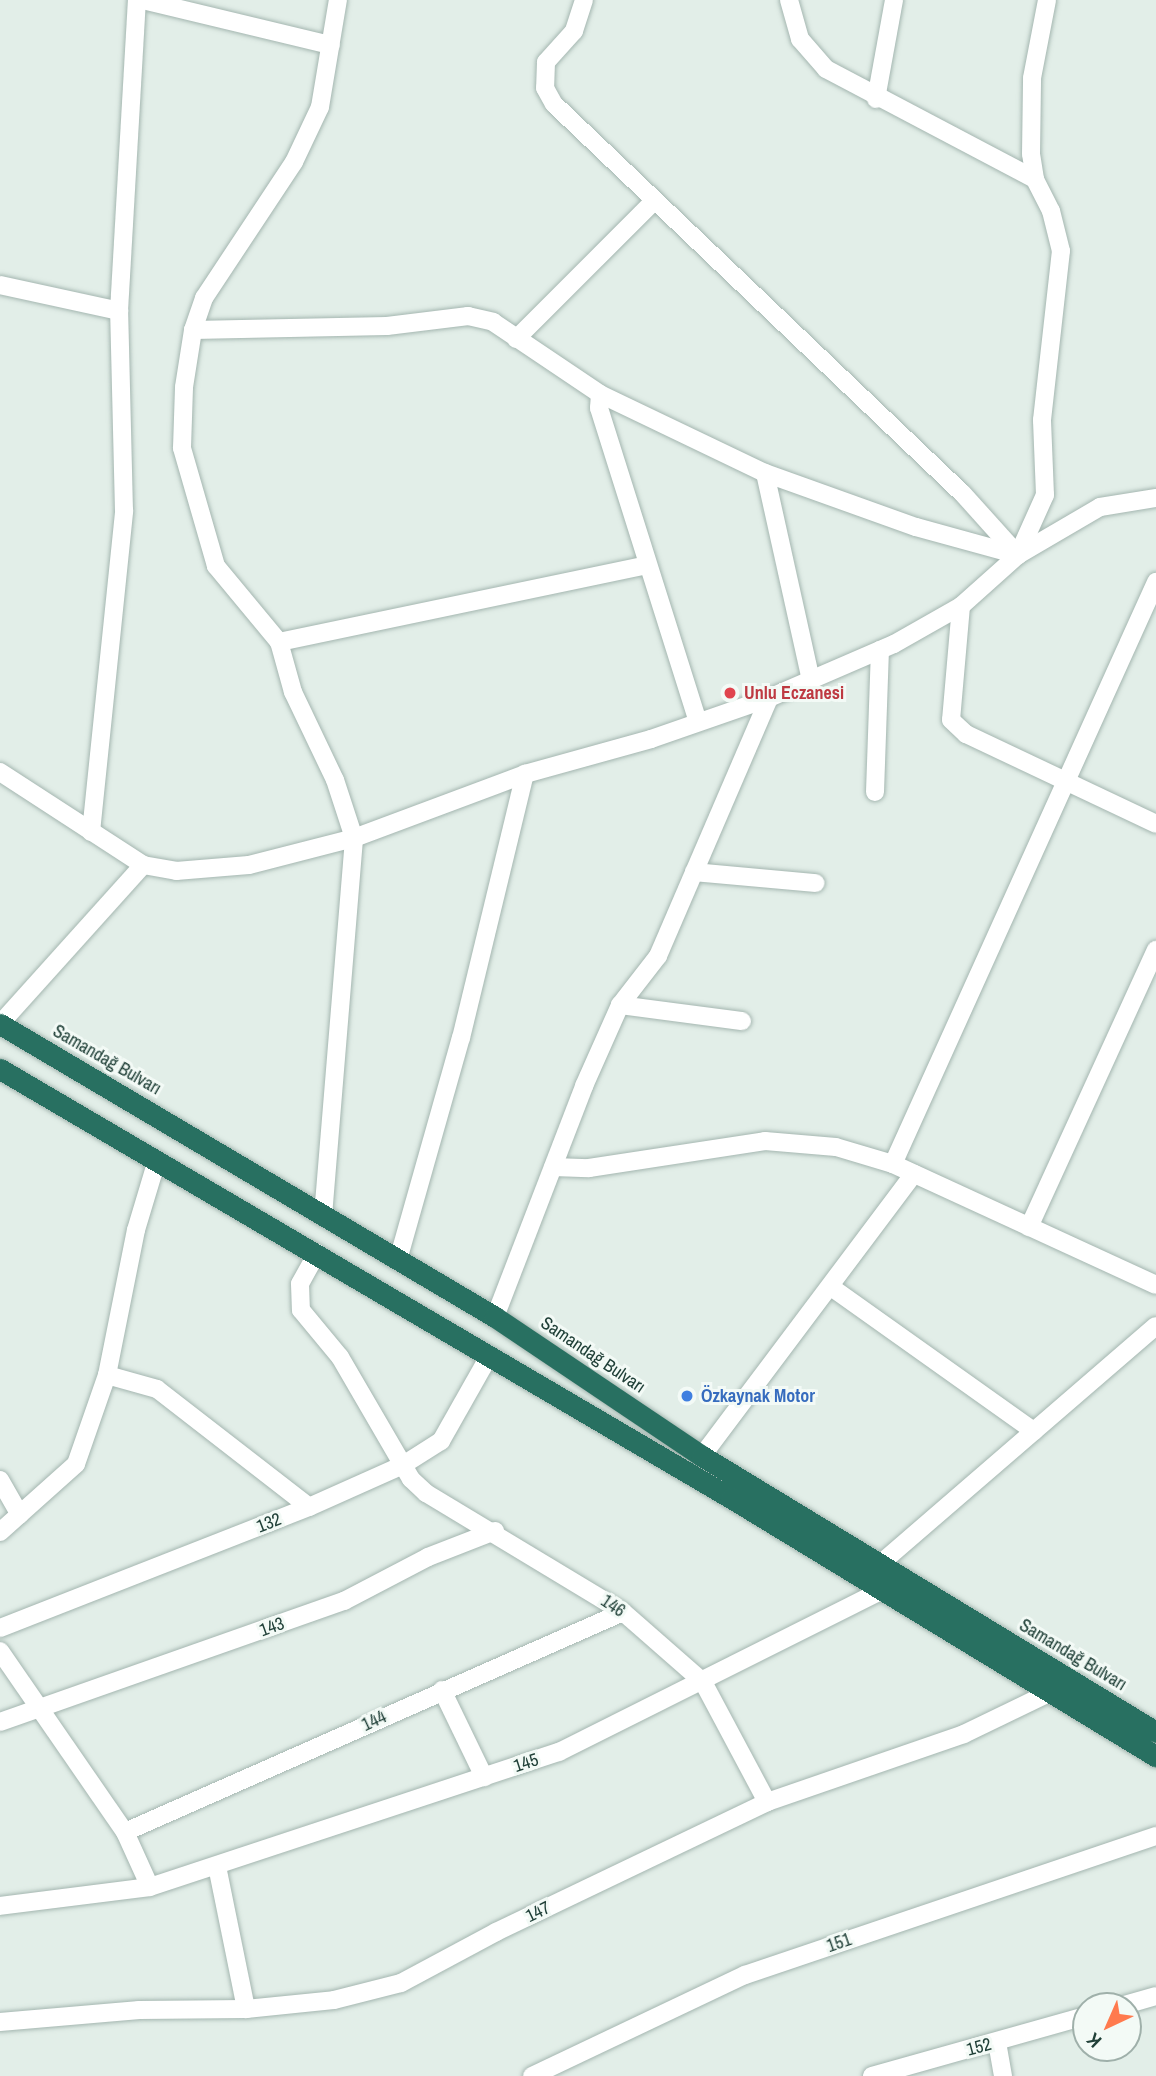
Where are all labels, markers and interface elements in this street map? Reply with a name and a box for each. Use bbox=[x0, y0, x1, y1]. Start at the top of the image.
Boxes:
place label: Unlu Eczanesi bbox=[744, 682, 844, 704]
marker: Unlu Eczanesi bbox=[722, 685, 738, 701]
street label: Samandağ Bulvarı bbox=[49, 1020, 165, 1100]
street label: Samandağ Bulvarı bbox=[537, 1312, 649, 1398]
place label: Özkaynak Motor bbox=[701, 1385, 815, 1407]
marker: Özkaynak Motor bbox=[679, 1388, 695, 1404]
street label: 132 bbox=[254, 1509, 284, 1537]
street label: 146 bbox=[597, 1590, 629, 1622]
street label: 143 bbox=[257, 1613, 287, 1641]
street label: Samandağ Bulvarı bbox=[1015, 1614, 1131, 1696]
street label: 144 bbox=[358, 1706, 390, 1736]
street label: 145 bbox=[511, 1749, 541, 1777]
street label: 147 bbox=[522, 1897, 554, 1927]
street label: 151 bbox=[824, 1929, 854, 1957]
north arrow bbox=[1072, 1992, 1142, 2062]
text: K bbox=[1081, 2027, 1107, 2054]
street label: 152 bbox=[964, 2033, 994, 2061]

